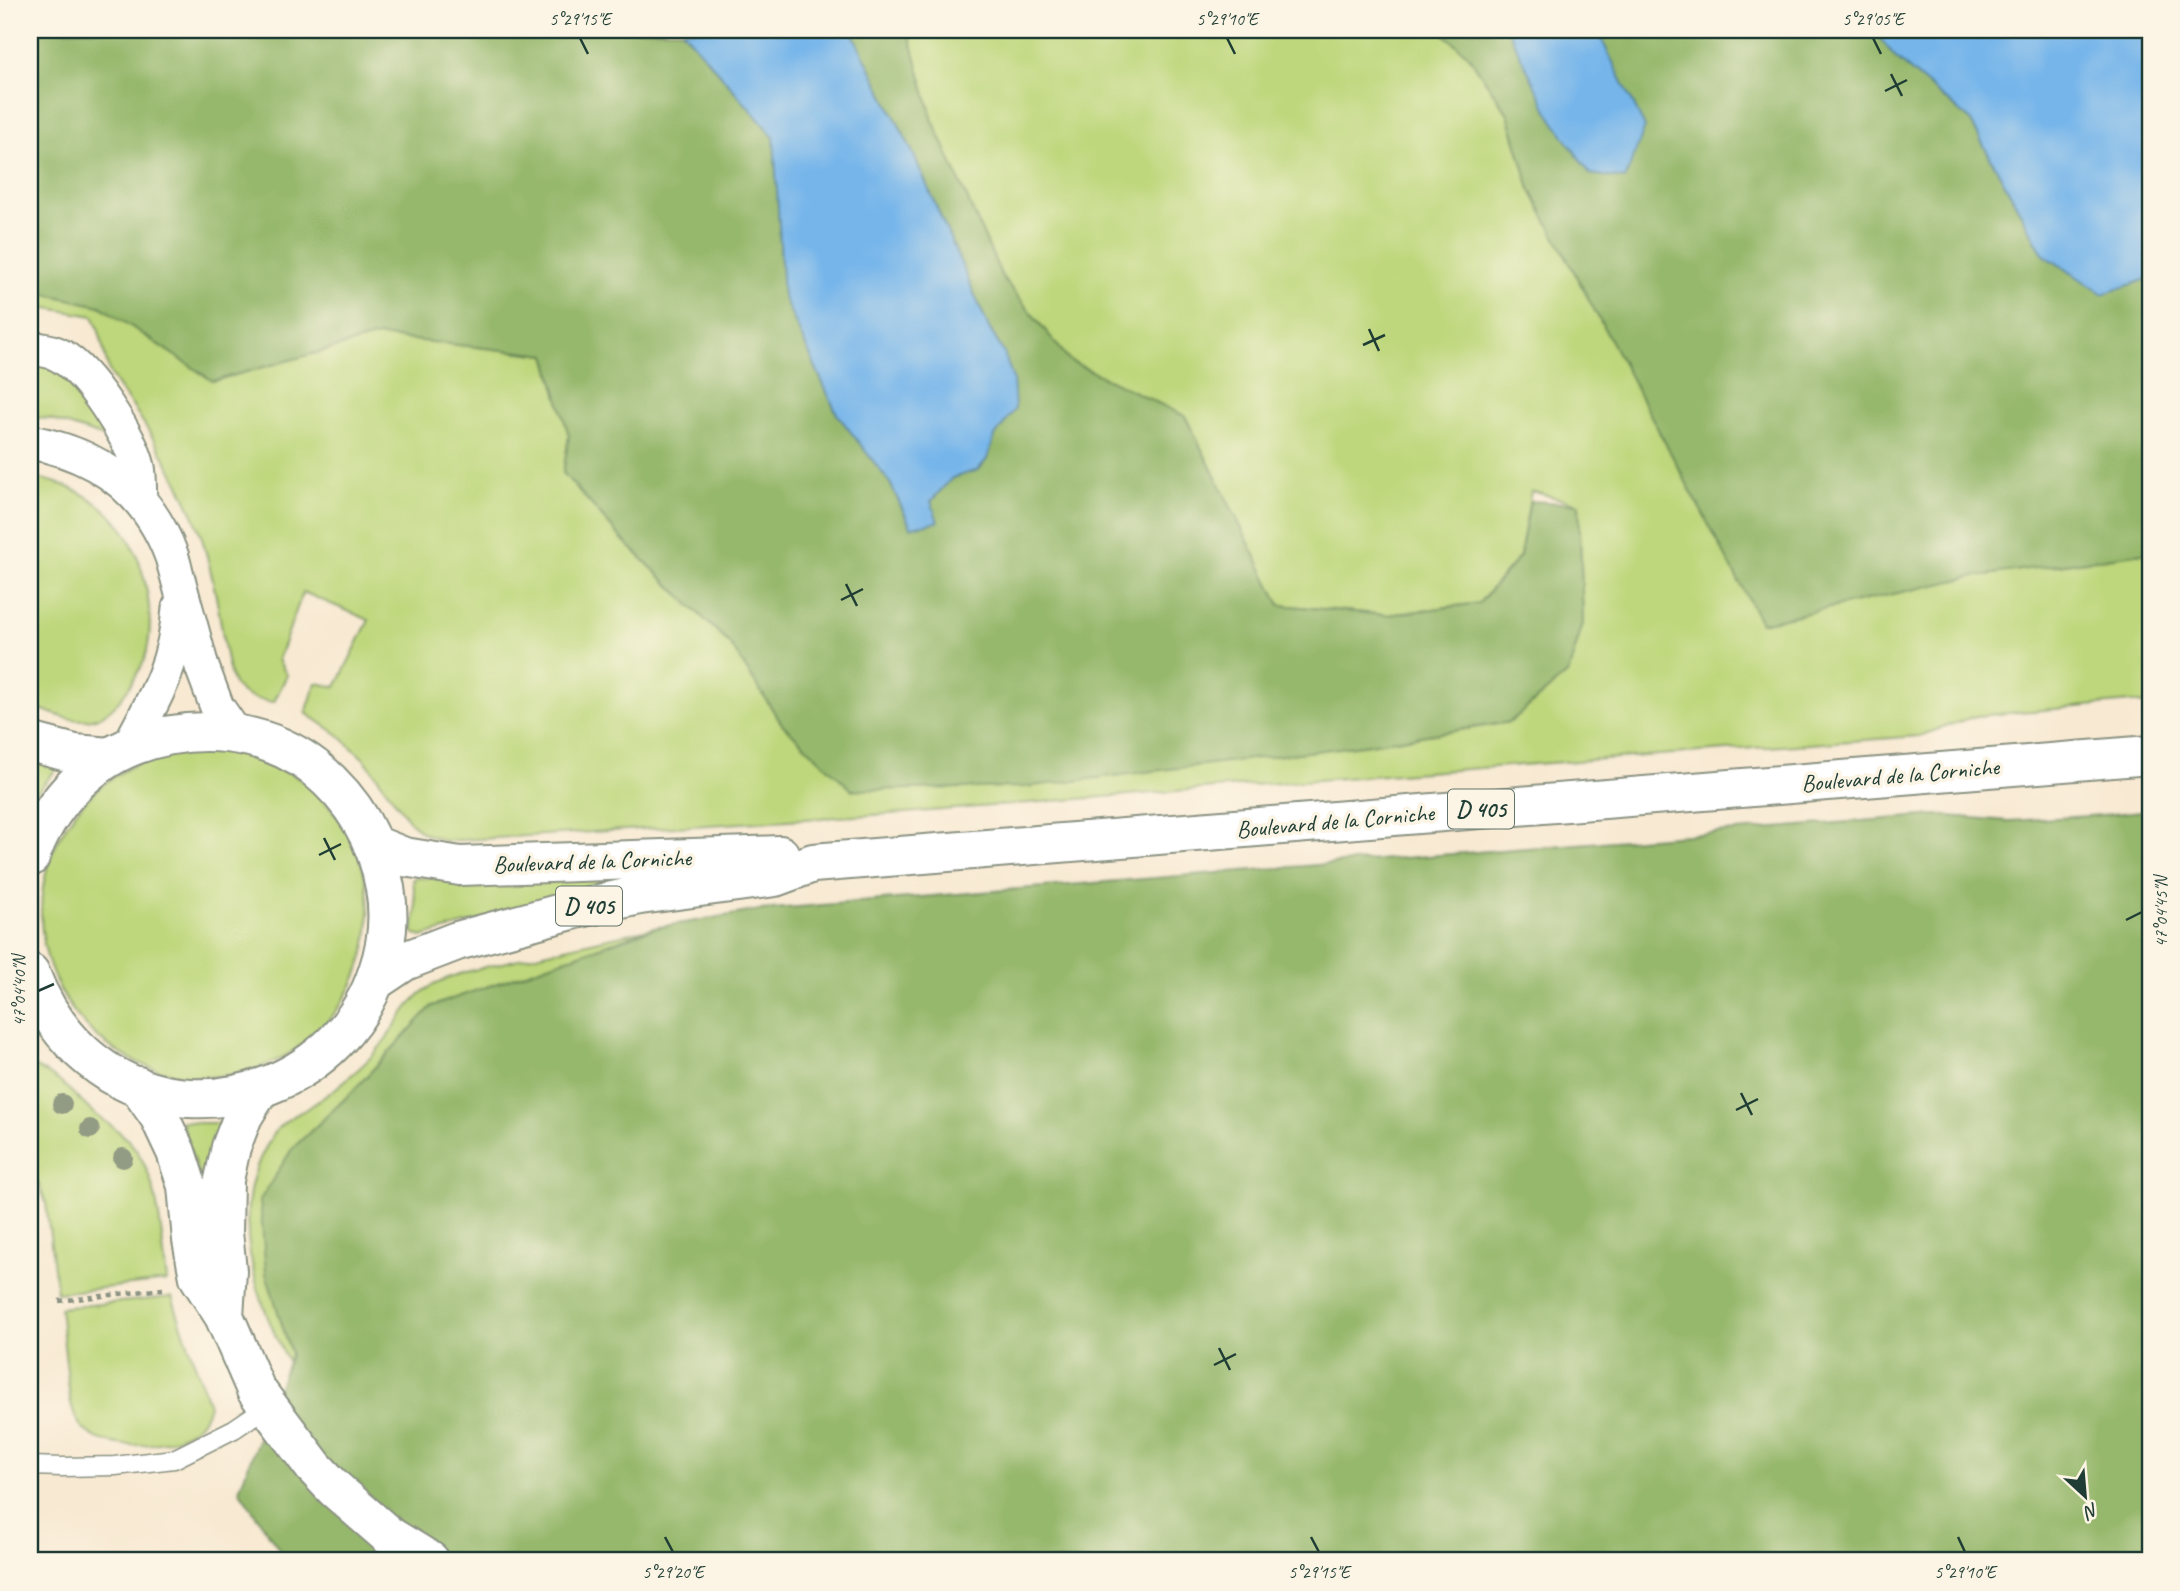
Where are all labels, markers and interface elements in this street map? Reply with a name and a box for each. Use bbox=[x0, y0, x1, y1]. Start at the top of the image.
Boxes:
text: 5°29'15"E bbox=[549, 8, 613, 30]
text: 5°29'10"E bbox=[1196, 8, 1260, 30]
text: 5°29'05"E bbox=[1842, 8, 1906, 30]
street label: Boulevard de la Corniche bbox=[1800, 751, 2002, 799]
road number: D 405 bbox=[1448, 790, 1514, 828]
street label: Boulevard de la Corniche bbox=[1235, 797, 1437, 845]
street label: Boulevard de la Corniche bbox=[492, 842, 694, 879]
text: 47°04'45"N bbox=[2150, 873, 2172, 947]
road number: D 405 bbox=[556, 886, 622, 925]
text: 47°04'40"N bbox=[8, 952, 30, 1026]
north arrow bbox=[2050, 1462, 2120, 1532]
text: N bbox=[2079, 1497, 2103, 1525]
text: 5°29'20"E bbox=[642, 1561, 706, 1583]
text: 5°29'15"E bbox=[1288, 1561, 1352, 1583]
text: 5°29'10"E bbox=[1934, 1561, 1998, 1583]

